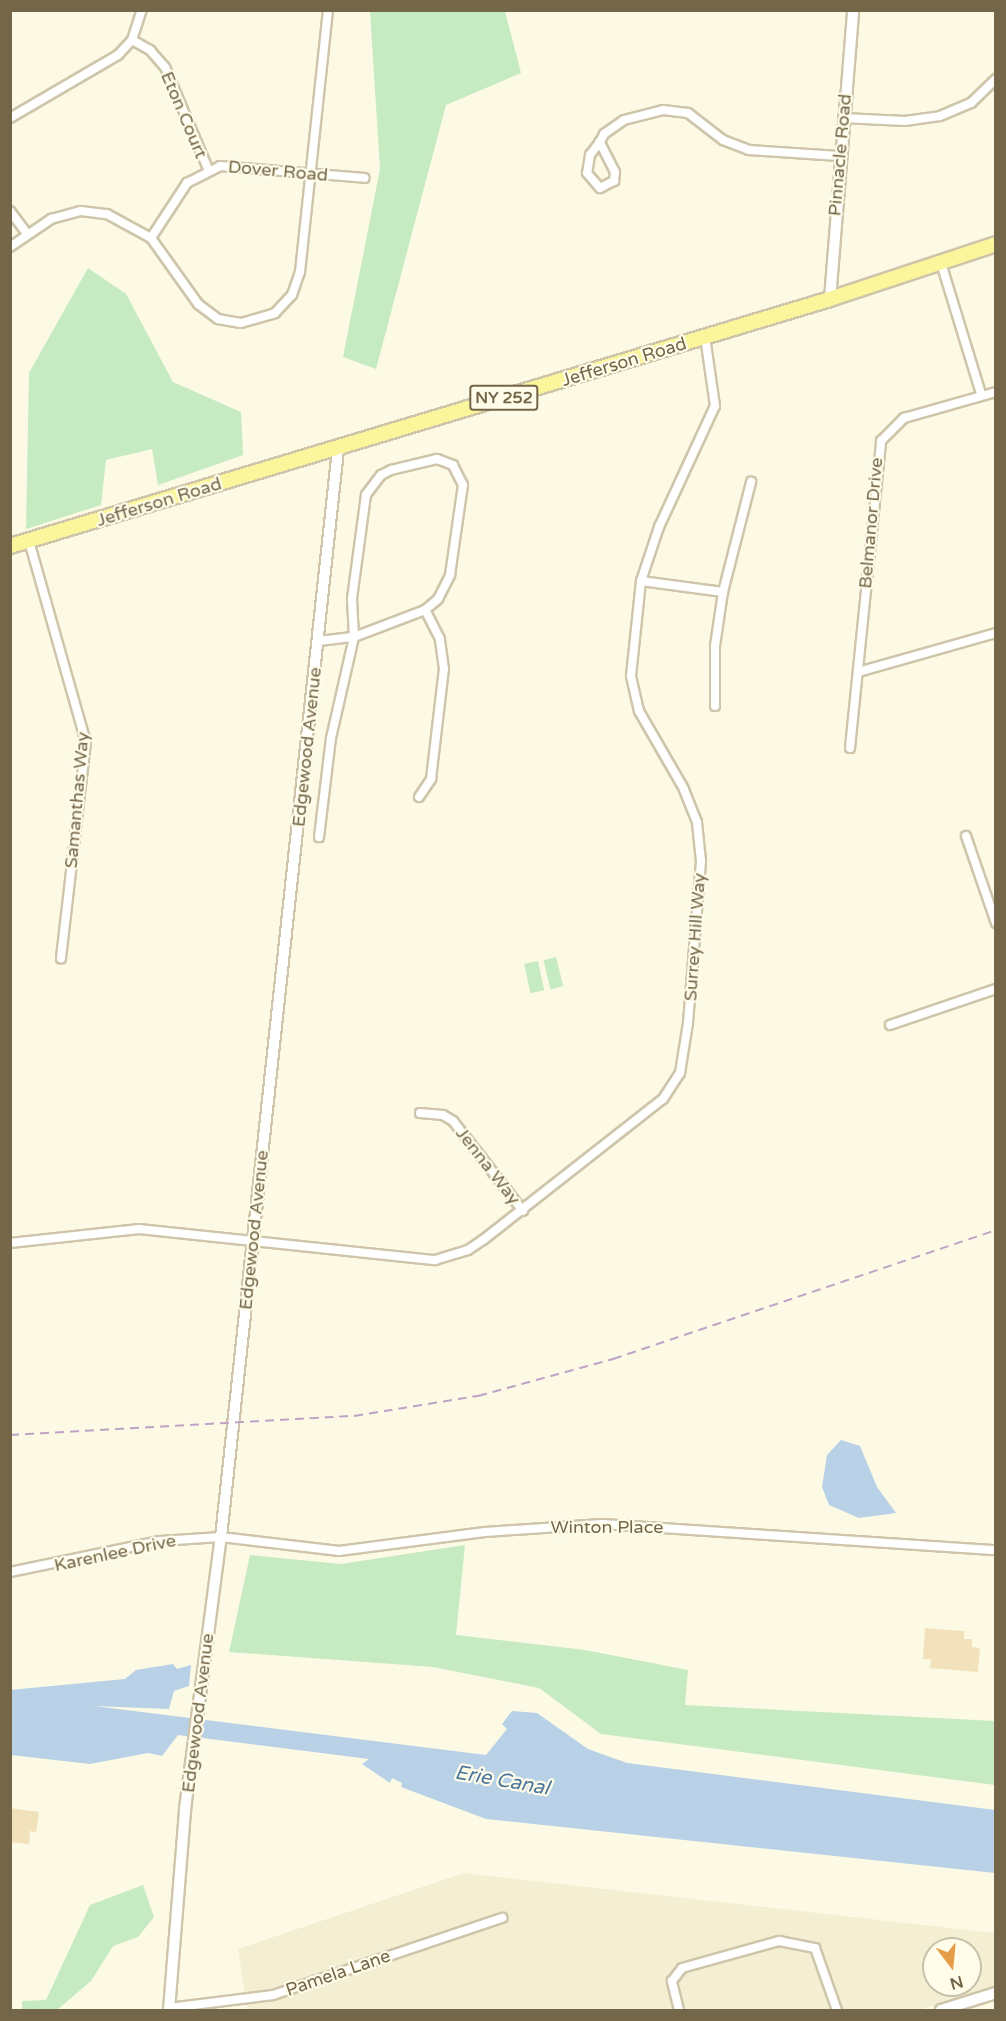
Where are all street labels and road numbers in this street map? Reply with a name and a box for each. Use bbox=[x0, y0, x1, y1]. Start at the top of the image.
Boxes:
street label: Eton Court bbox=[156, 68, 212, 162]
street label: Pinnacle Road bbox=[824, 93, 856, 217]
street label: Dover Road bbox=[227, 156, 329, 186]
street label: Jefferson Road bbox=[559, 333, 689, 391]
road number: NY 252 bbox=[468, 385, 540, 411]
street label: Belmanor Drive bbox=[855, 457, 887, 589]
street label: Jefferson Road bbox=[94, 473, 224, 531]
street label: Edgewood Avenue bbox=[288, 666, 326, 828]
street label: Samanthas Way bbox=[60, 731, 94, 869]
street label: Surrey Hill Way bbox=[680, 872, 710, 1002]
street label: Jenna Way bbox=[451, 1123, 525, 1209]
street label: Edgewood Avenue bbox=[235, 1149, 273, 1311]
street label: Winton Place bbox=[551, 1516, 663, 1538]
street label: Karenlee Drive bbox=[52, 1530, 178, 1576]
street label: Edgewood Avenue bbox=[177, 1632, 219, 1794]
street label: Pamela Lane bbox=[283, 1945, 393, 2001]

